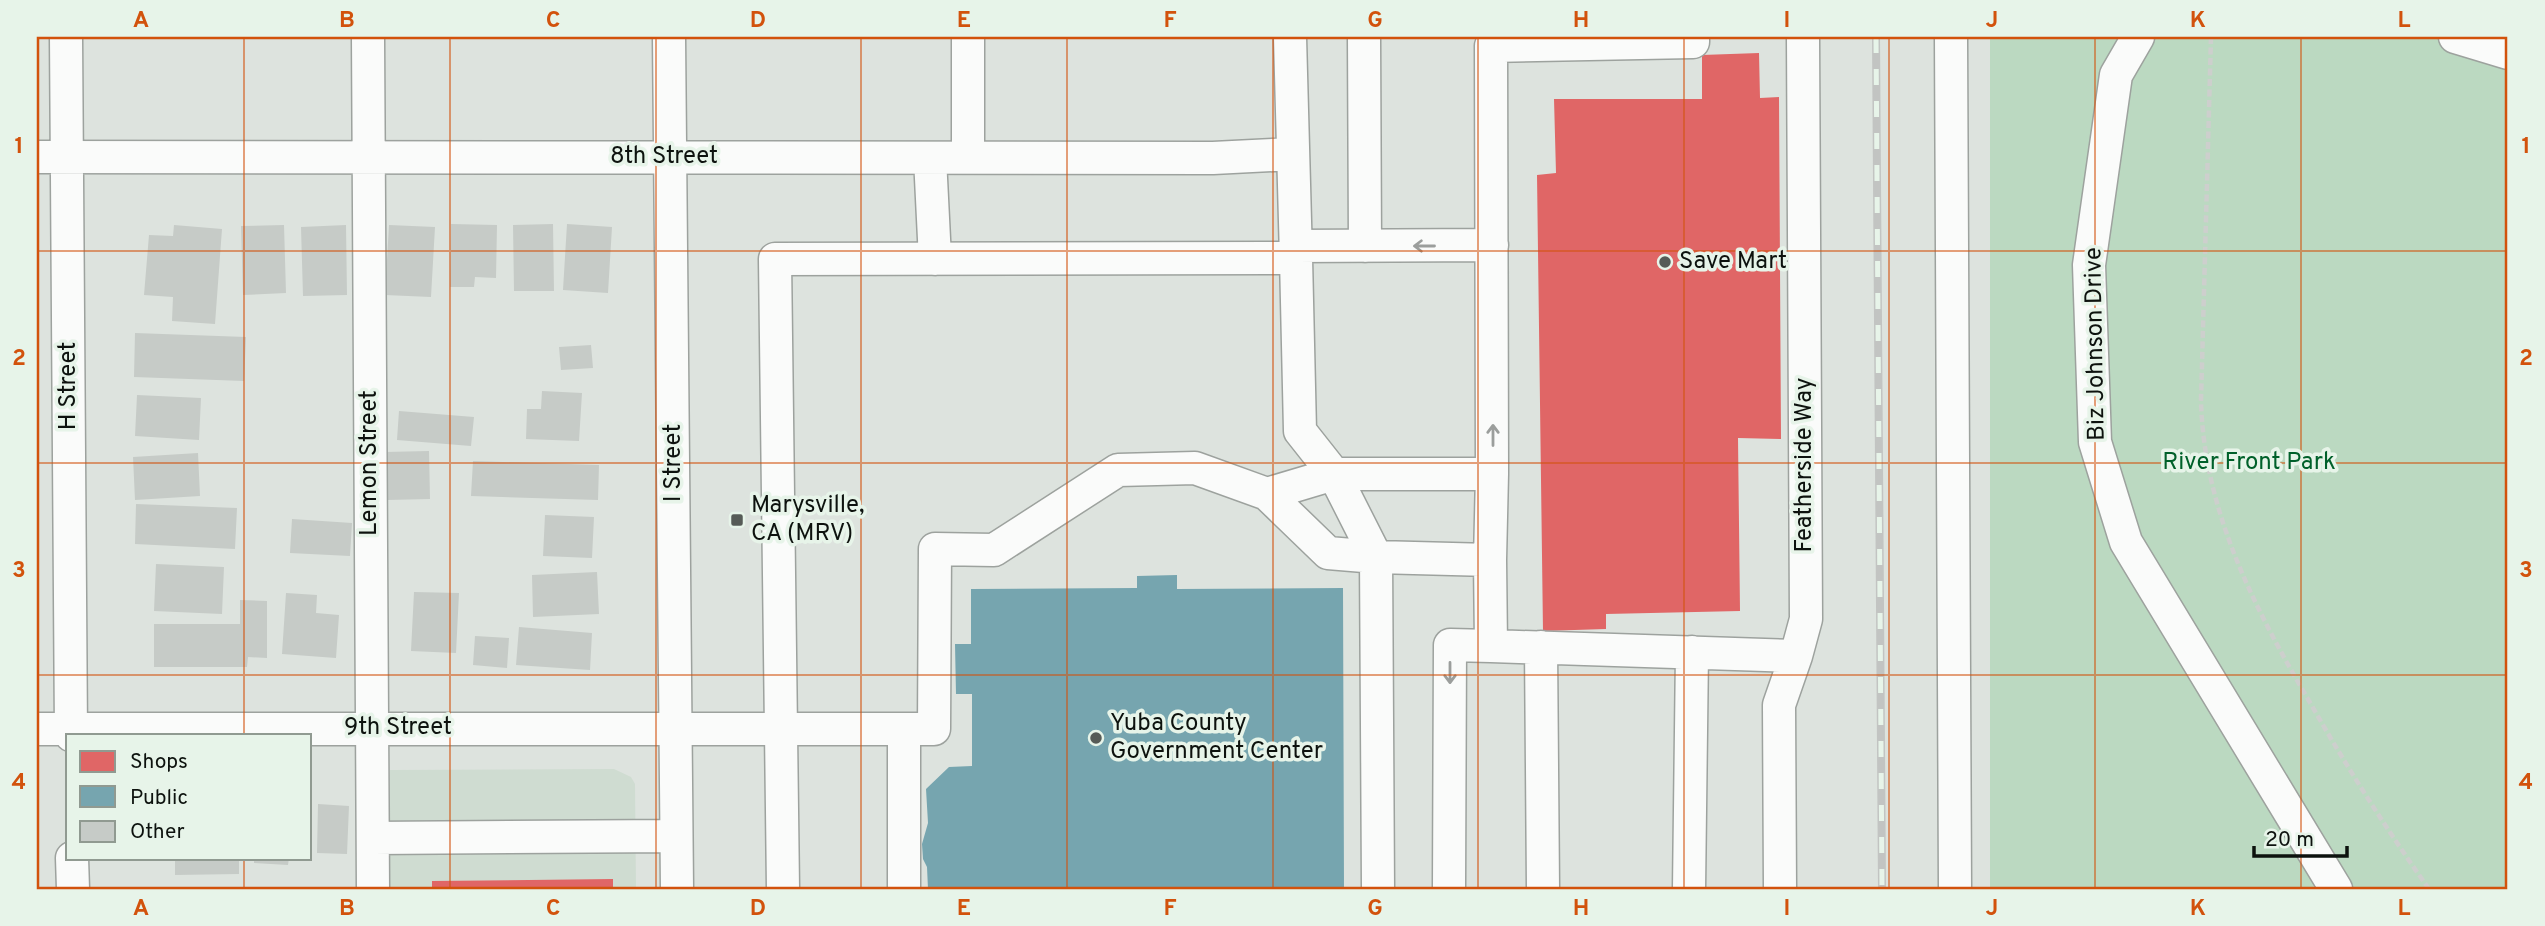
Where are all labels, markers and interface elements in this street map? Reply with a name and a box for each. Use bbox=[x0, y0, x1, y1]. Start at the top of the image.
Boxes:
text: A bbox=[133, 7, 149, 36]
text: B bbox=[339, 7, 355, 36]
text: C bbox=[546, 7, 560, 36]
text: D bbox=[750, 7, 766, 36]
text: E bbox=[957, 7, 971, 36]
text: F bbox=[1163, 7, 1177, 36]
text: G bbox=[1367, 7, 1383, 36]
text: H bbox=[1573, 7, 1589, 36]
text: I bbox=[1784, 7, 1790, 36]
text: J bbox=[1986, 7, 1998, 36]
text: K bbox=[2190, 7, 2206, 36]
text: L bbox=[2397, 7, 2411, 36]
text: 1 bbox=[14, 133, 24, 162]
text: 1 bbox=[2521, 133, 2531, 162]
street label: 8th Street bbox=[610, 142, 718, 172]
one-way arrow bbox=[1413, 239, 1436, 253]
place label: Save Mart bbox=[1679, 247, 1787, 277]
street label: Biz Johnson Drive bbox=[2079, 247, 2113, 441]
marker: Save Mart bbox=[1657, 254, 1673, 270]
street label: H Street bbox=[54, 342, 84, 430]
text: 2 bbox=[12, 345, 26, 374]
text: 2 bbox=[2519, 345, 2533, 374]
street label: Featherside Way bbox=[1790, 377, 1820, 553]
street label: Lemon Street bbox=[355, 390, 385, 536]
street label: I Street bbox=[659, 424, 689, 502]
one-way arrow bbox=[1486, 424, 1500, 447]
park label: River Front Park bbox=[2162, 448, 2336, 478]
place label: Marysville, CA (MRV) bbox=[751, 491, 864, 549]
marker: Marysville, CA (MRV) bbox=[729, 512, 745, 528]
text: 3 bbox=[12, 557, 26, 586]
text: 3 bbox=[2519, 557, 2533, 586]
one-way arrow bbox=[1443, 661, 1457, 684]
place label: Yuba County Government Center bbox=[1110, 709, 1323, 767]
street label: 9th Street bbox=[344, 713, 452, 743]
marker: Yuba County Government Center bbox=[1088, 730, 1104, 746]
legend bbox=[66, 734, 312, 860]
text: Shops bbox=[130, 749, 188, 776]
text: 4 bbox=[12, 769, 26, 798]
text: 4 bbox=[2519, 769, 2533, 798]
text: Public bbox=[130, 785, 188, 812]
scale bar bbox=[2254, 814, 2347, 858]
text: Other bbox=[130, 819, 185, 846]
text: 20 m bbox=[2265, 827, 2314, 854]
text: A bbox=[133, 895, 149, 924]
text: B bbox=[339, 895, 355, 924]
text: C bbox=[546, 895, 560, 924]
text: D bbox=[750, 895, 766, 924]
text: E bbox=[957, 895, 971, 924]
text: F bbox=[1163, 895, 1177, 924]
text: G bbox=[1367, 895, 1383, 924]
text: H bbox=[1573, 895, 1589, 924]
text: I bbox=[1784, 895, 1790, 924]
text: J bbox=[1986, 895, 1998, 924]
text: K bbox=[2190, 895, 2206, 924]
text: L bbox=[2397, 895, 2411, 924]

